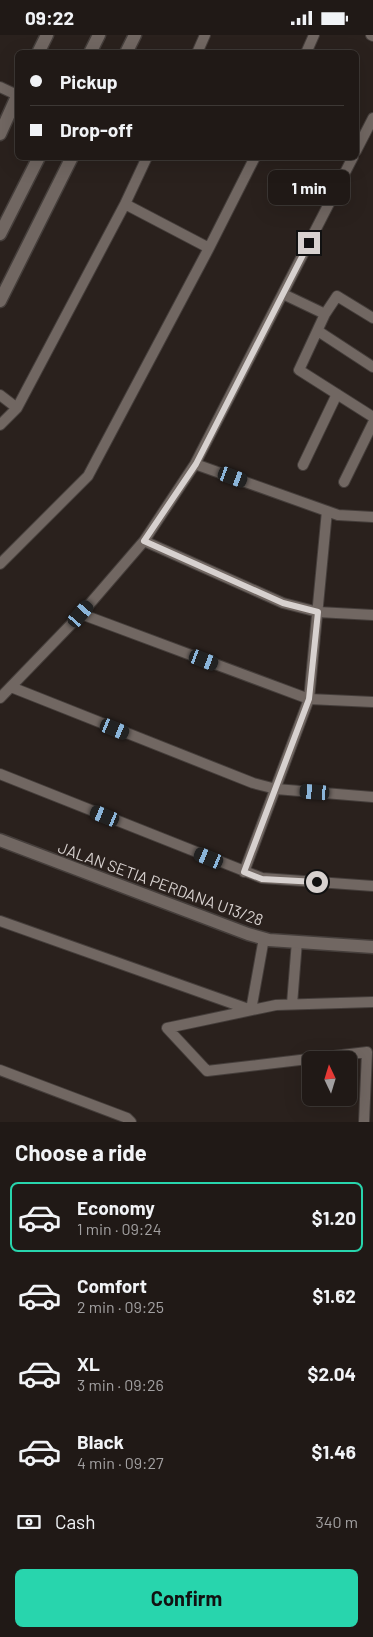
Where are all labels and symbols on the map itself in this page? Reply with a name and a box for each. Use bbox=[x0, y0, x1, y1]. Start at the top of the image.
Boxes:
callout: 1 min bbox=[268, 171, 350, 205]
route end bbox=[298, 232, 320, 254]
car bbox=[216, 465, 249, 489]
car bbox=[65, 598, 96, 630]
car bbox=[187, 648, 220, 672]
car bbox=[98, 716, 131, 742]
car bbox=[299, 783, 330, 801]
car bbox=[88, 803, 121, 829]
street label: JALAN SETIA PERDANA U13/28 bbox=[56, 837, 266, 929]
car bbox=[192, 845, 225, 871]
route start bbox=[306, 871, 328, 893]
north arrow bbox=[302, 1051, 358, 1106]

